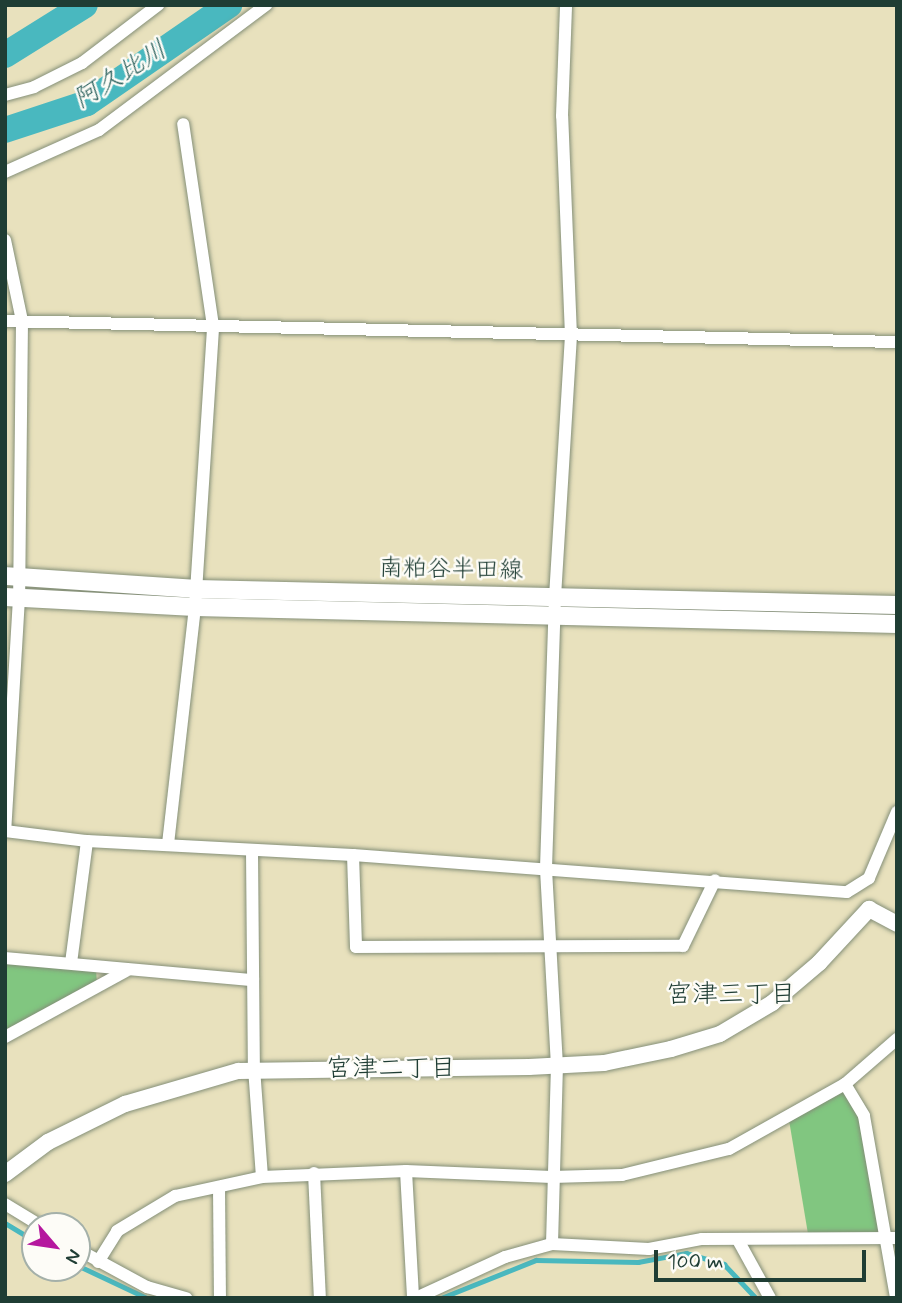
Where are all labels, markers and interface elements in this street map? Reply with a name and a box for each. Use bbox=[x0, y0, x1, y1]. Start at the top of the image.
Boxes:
water label: 阿久比川 bbox=[69, 35, 173, 117]
street label: 南粕谷半田線 bbox=[379, 554, 523, 586]
district label: 宮津三丁目 bbox=[666, 980, 796, 1012]
district label: 宮津二丁目 bbox=[326, 1054, 456, 1086]
north arrow bbox=[21, 1212, 91, 1282]
scale bar bbox=[657, 1236, 869, 1280]
text: N bbox=[59, 1245, 87, 1268]
text: 100 m bbox=[667, 1248, 723, 1276]

